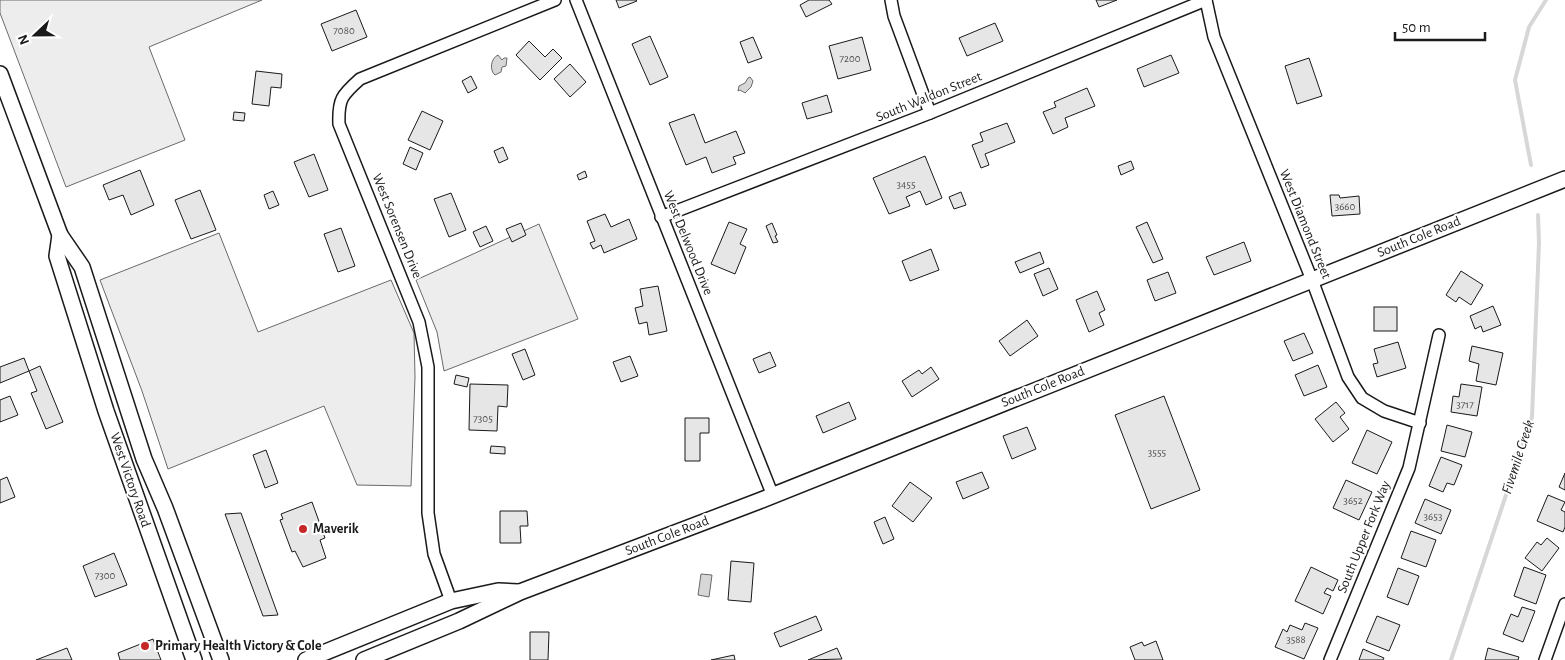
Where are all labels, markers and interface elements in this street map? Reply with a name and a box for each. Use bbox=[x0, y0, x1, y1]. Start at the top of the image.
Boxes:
north arrow bbox=[10, 10, 60, 60]
scale bar bbox=[1395, 10, 1485, 42]
text: 50 m bbox=[1402, 20, 1431, 35]
house number: 7080 bbox=[333, 25, 355, 36]
text: N bbox=[16, 32, 32, 47]
house number: 7200 bbox=[839, 53, 861, 64]
street label: South Waldon Street bbox=[874, 69, 984, 125]
street label: West Diamond Street bbox=[1277, 167, 1334, 281]
street label: West Sorensen Drive bbox=[370, 172, 424, 280]
house number: 3455 bbox=[896, 179, 916, 190]
street label: West Delwood Drive bbox=[661, 189, 715, 297]
house number: 3660 bbox=[1335, 201, 1356, 212]
street label: South Cole Road bbox=[1375, 214, 1463, 260]
street label: South Cole Road bbox=[999, 364, 1087, 410]
house number: 3717 bbox=[1456, 399, 1474, 410]
house number: 7305 bbox=[473, 413, 493, 424]
water label: Fivemile Creek bbox=[1499, 418, 1537, 496]
street label: West Victory Road bbox=[107, 431, 153, 529]
house number: 3555 bbox=[1148, 447, 1167, 458]
street label: South Upper Fork Way bbox=[1335, 479, 1393, 595]
house number: 3652 bbox=[1343, 495, 1363, 506]
house number: 3653 bbox=[1424, 511, 1443, 522]
street label: South Cole Road bbox=[623, 514, 711, 558]
place label: Maverik bbox=[313, 522, 359, 536]
marker: Maverik bbox=[297, 523, 309, 535]
house number: 7300 bbox=[95, 570, 116, 581]
house number: 3588 bbox=[1286, 634, 1306, 645]
place label: Primary Health Victory & Cole bbox=[155, 639, 322, 653]
marker: Primary Health Victory & Cole bbox=[139, 640, 151, 652]

